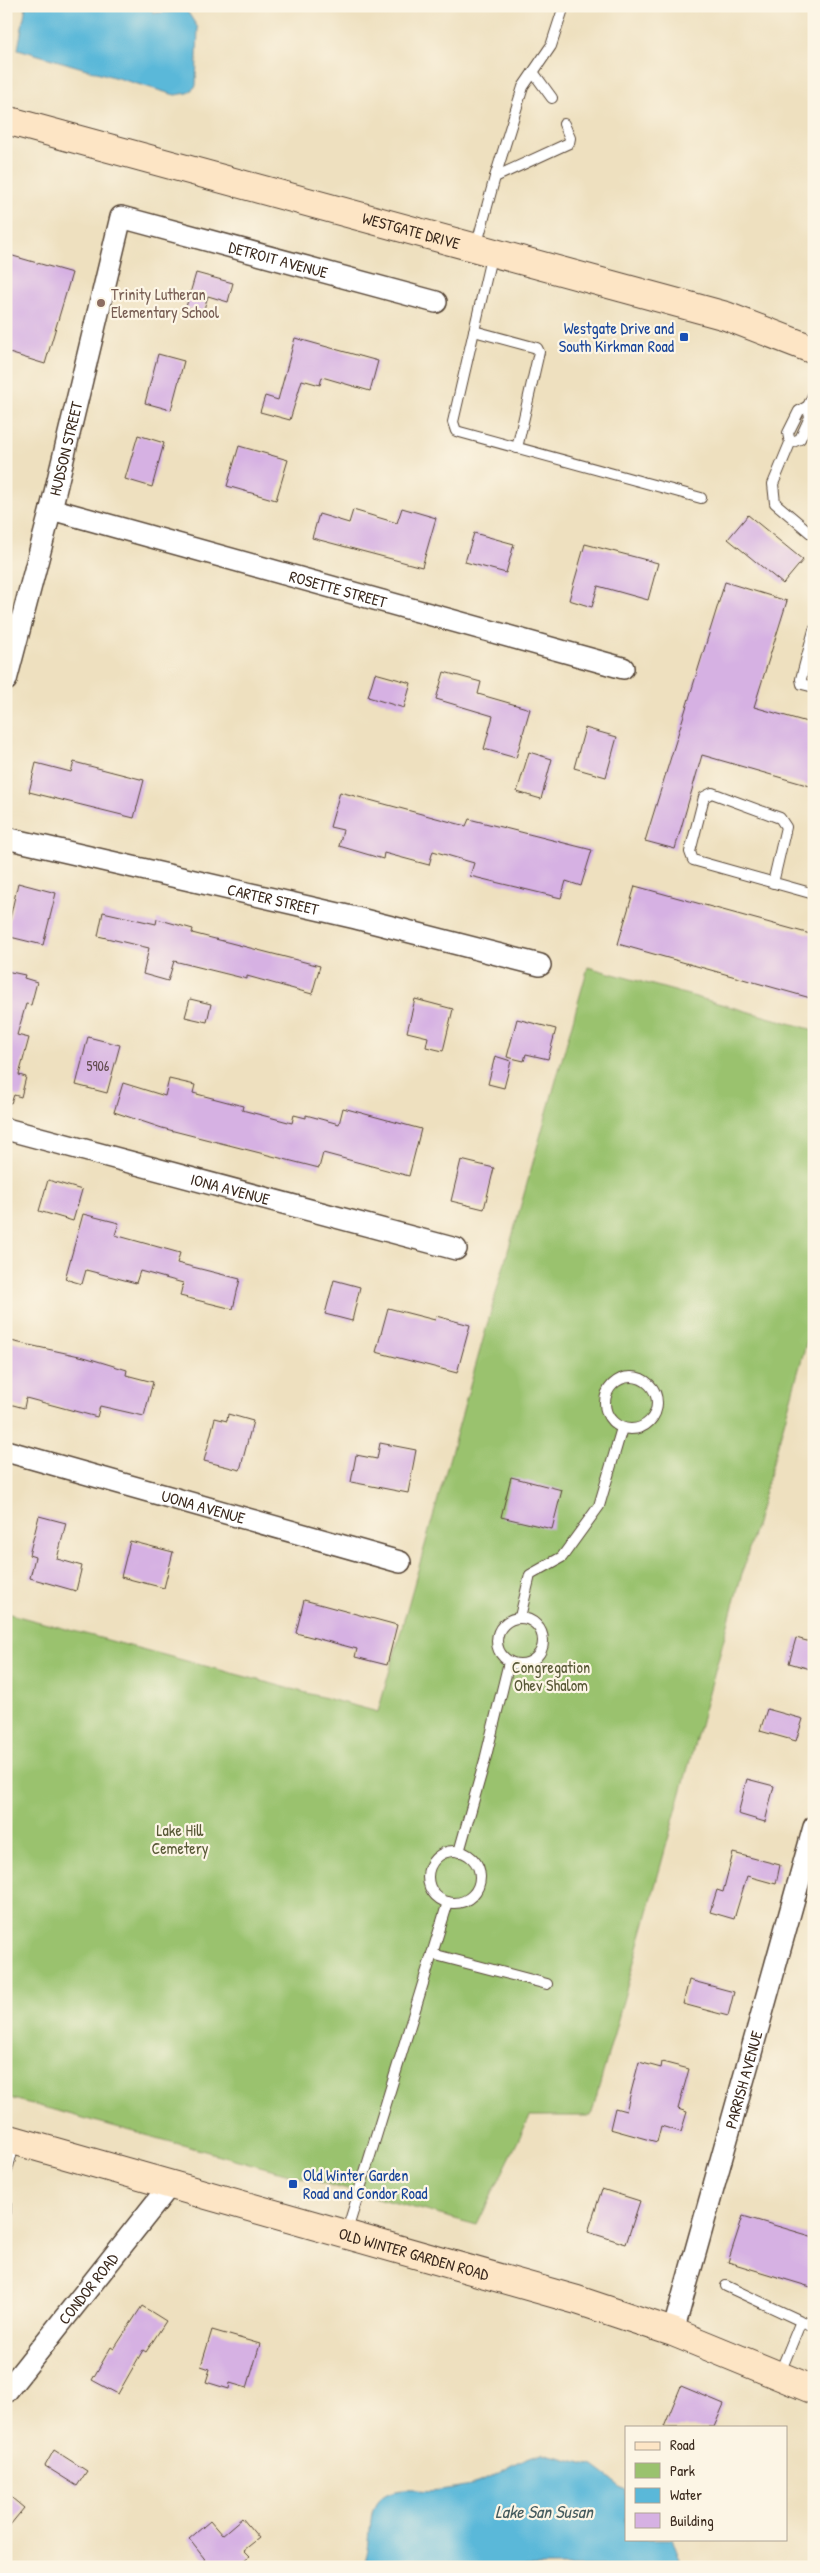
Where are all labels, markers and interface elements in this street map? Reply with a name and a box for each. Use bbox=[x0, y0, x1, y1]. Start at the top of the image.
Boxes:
street label: WESTGATE DRIVE bbox=[360, 207, 463, 254]
street label: DETROIT AVENUE bbox=[226, 236, 330, 283]
place label: Trinity Lutheran Elementary School bbox=[111, 283, 220, 323]
marker: Trinity Lutheran Elementary School bbox=[95, 297, 107, 309]
place label: Westgate Drive and South Kirkman Road bbox=[559, 317, 674, 357]
marker: Westgate Drive and South Kirkman Road bbox=[678, 331, 690, 343]
street label: HUDSON STREET bbox=[44, 399, 88, 498]
street label: ROSETTE STREET bbox=[287, 565, 390, 613]
street label: CARTER STREET bbox=[225, 878, 321, 920]
house number: 5906 bbox=[87, 1056, 110, 1075]
street label: IONA AVENUE bbox=[188, 1168, 272, 1210]
street label: UONA AVENUE bbox=[159, 1484, 248, 1529]
park label: Congregation Ohev Shalom bbox=[512, 1656, 590, 1696]
park label: Lake Hill Cemetery bbox=[151, 1819, 209, 1859]
street label: PARRISH AVENUE bbox=[719, 2028, 768, 2131]
place label: Old Winter Garden Road and Condor Road bbox=[303, 2164, 428, 2204]
marker: Old Winter Garden Road and Condor Road bbox=[287, 2178, 299, 2190]
street label: OLD WINTER GARDEN ROAD bbox=[336, 2222, 492, 2286]
street label: CONDOR ROAD bbox=[53, 2248, 123, 2329]
legend bbox=[625, 2426, 788, 2540]
text: Road bbox=[670, 2434, 695, 2455]
text: Park bbox=[670, 2460, 695, 2481]
text: Water bbox=[670, 2484, 702, 2505]
water label: Lake San Susan bbox=[495, 2499, 595, 2524]
text: Building bbox=[670, 2510, 714, 2531]

